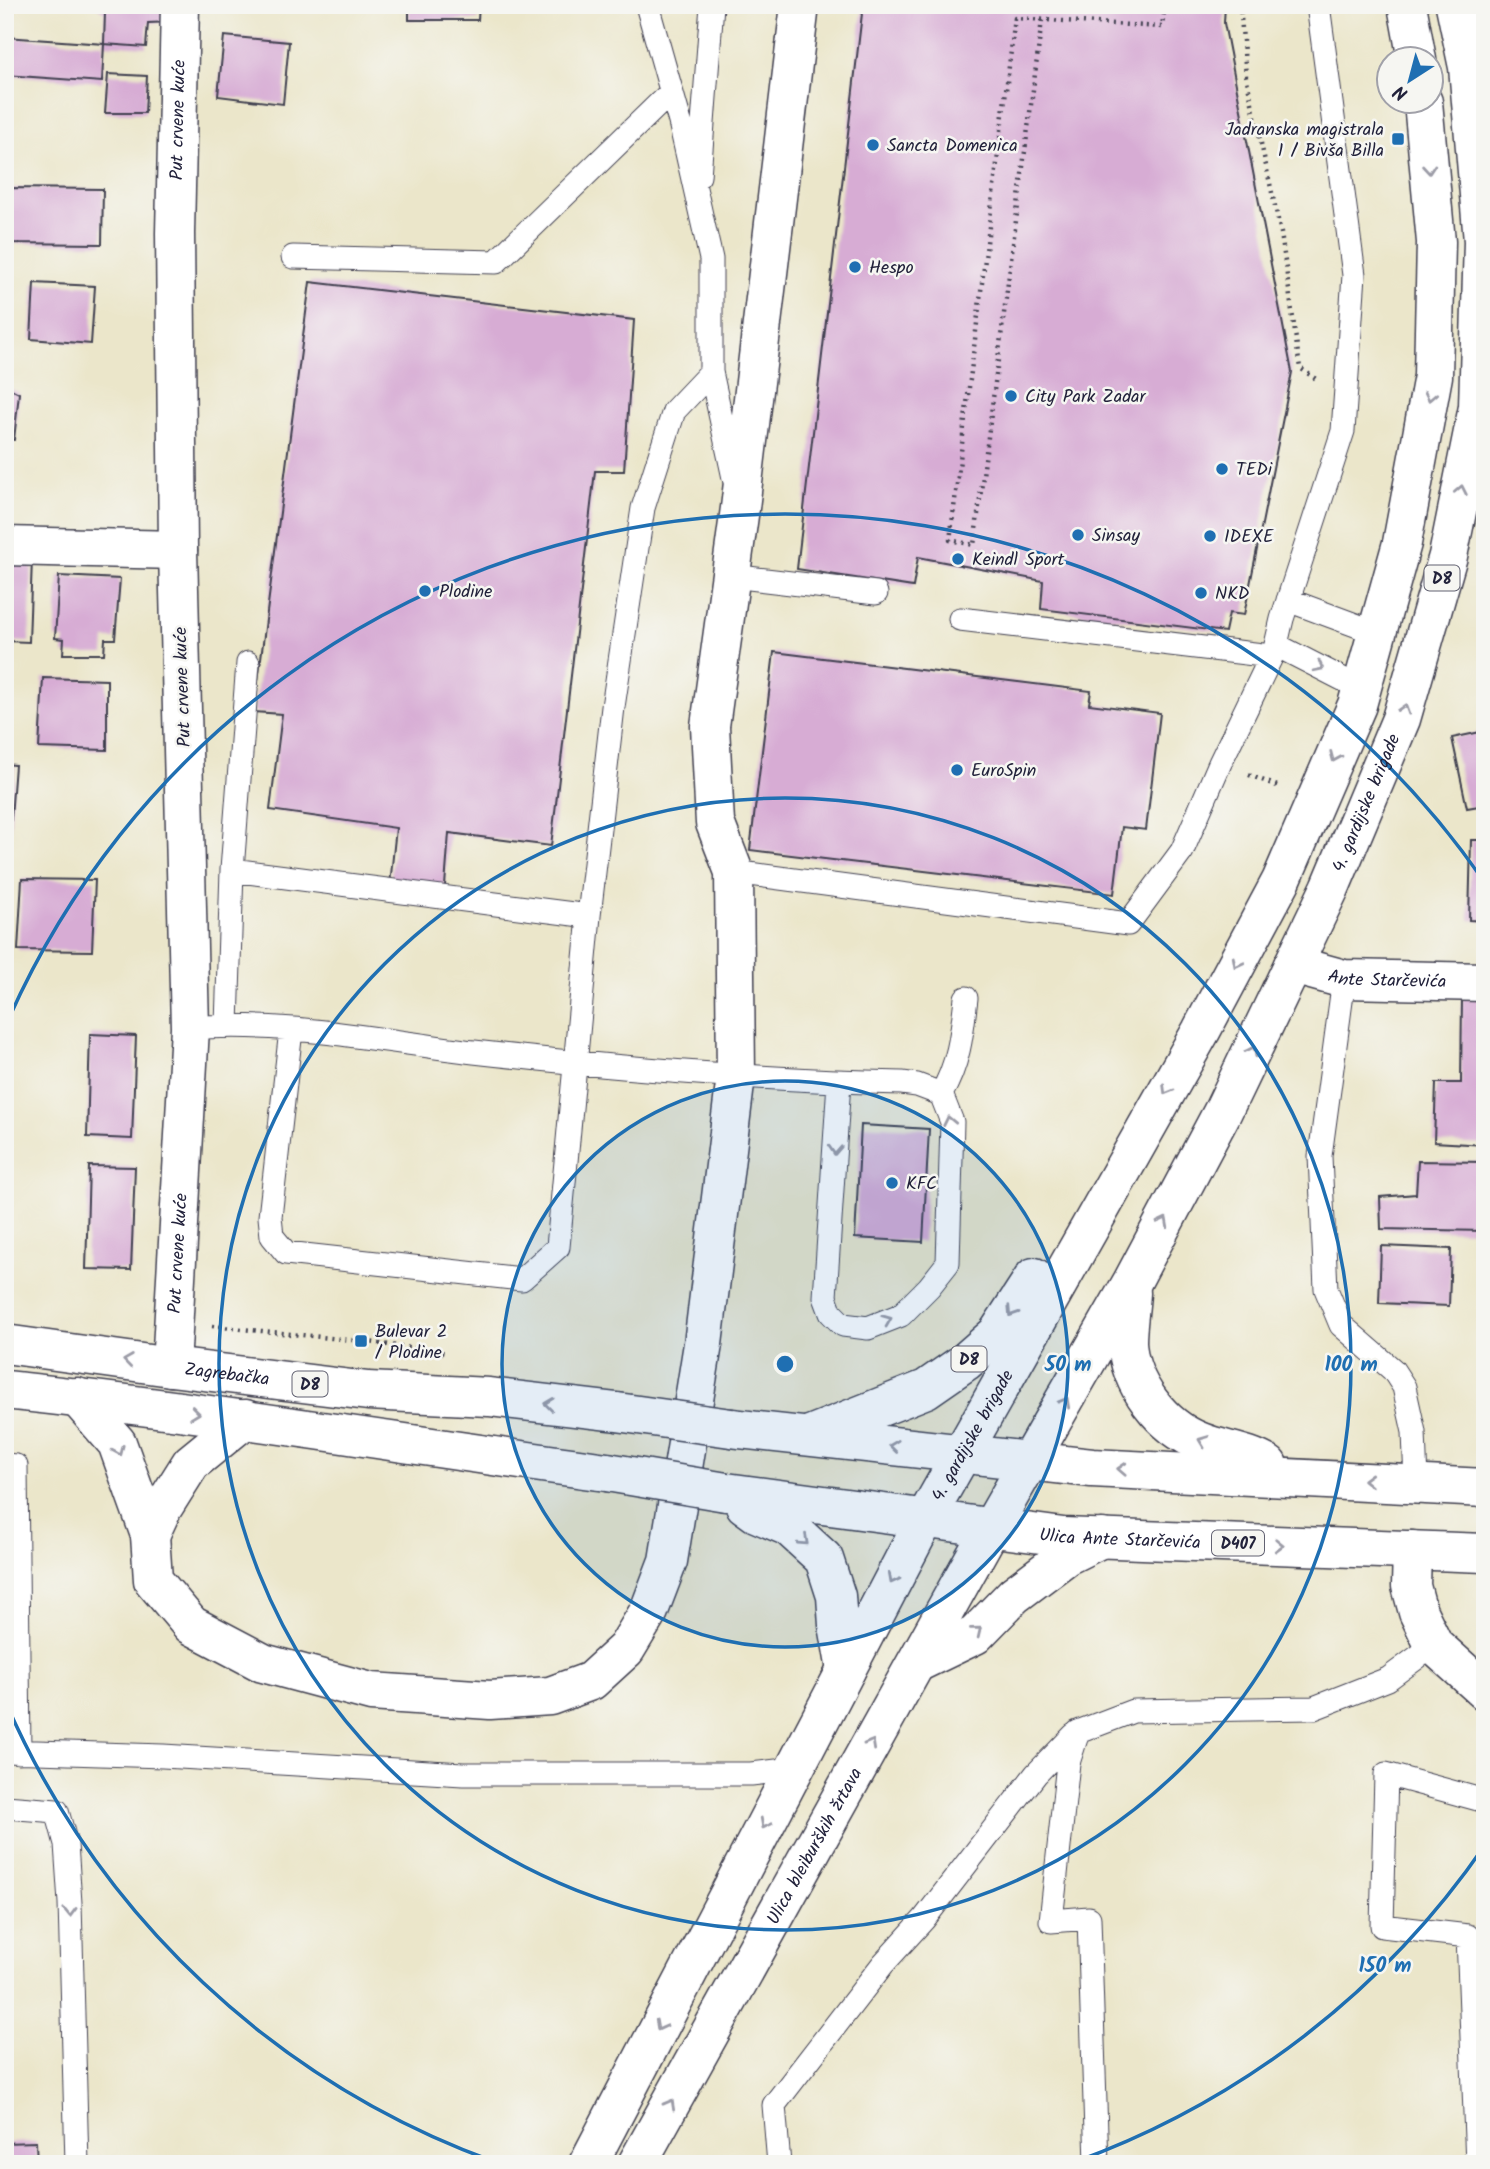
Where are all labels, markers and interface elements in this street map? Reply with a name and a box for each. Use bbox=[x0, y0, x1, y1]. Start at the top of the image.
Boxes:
north arrow bbox=[1374, 46, 1444, 116]
street label: Put crvene kuće bbox=[163, 59, 195, 180]
text: N bbox=[1388, 76, 1415, 108]
place label: Jadranska magistrala 1 / Bivša Billa bbox=[1225, 116, 1384, 166]
marker: Jadranska magistrala 1 / Bivša Billa bbox=[1390, 131, 1406, 147]
place label: Sancta Domenica bbox=[887, 132, 1018, 161]
marker: Sancta Domenica bbox=[865, 137, 881, 153]
one-way arrow bbox=[1421, 164, 1436, 175]
place label: Hespo bbox=[869, 254, 914, 283]
marker: Hespo bbox=[847, 259, 863, 275]
place label: City Park Zadar bbox=[1025, 383, 1147, 412]
marker: City Park Zadar bbox=[1003, 388, 1019, 404]
one-way arrow bbox=[1423, 390, 1438, 402]
place label: TEDi bbox=[1236, 456, 1273, 485]
marker: TEDi bbox=[1214, 461, 1230, 477]
one-way arrow bbox=[1453, 484, 1468, 496]
place label: Sinsay bbox=[1092, 522, 1141, 551]
place label: IDEXE bbox=[1224, 523, 1274, 552]
marker: Sinsay bbox=[1070, 527, 1086, 543]
marker: IDEXE bbox=[1202, 528, 1218, 544]
place label: Keindl Sport bbox=[972, 546, 1065, 575]
marker: Keindl Sport bbox=[950, 551, 966, 567]
road number: D8 bbox=[1424, 566, 1460, 590]
place label: Plodine bbox=[439, 578, 492, 607]
place label: NKD bbox=[1215, 580, 1250, 609]
marker: Plodine bbox=[417, 583, 433, 599]
marker: NKD bbox=[1193, 585, 1209, 601]
street label: Put crvene kuće bbox=[167, 626, 200, 748]
one-way arrow bbox=[1312, 659, 1324, 673]
one-way arrow bbox=[1395, 704, 1410, 716]
street label: 4. gardijske brigade bbox=[1325, 730, 1409, 877]
one-way arrow bbox=[1329, 750, 1343, 763]
place label: EuroSpin bbox=[971, 757, 1036, 786]
marker: EuroSpin bbox=[949, 762, 965, 778]
one-way arrow bbox=[1232, 956, 1246, 968]
street label: Ante Starčevića bbox=[1324, 962, 1447, 997]
one-way arrow bbox=[1243, 1046, 1257, 1058]
one-way arrow bbox=[1162, 1083, 1175, 1095]
one-way arrow bbox=[943, 1115, 958, 1127]
one-way arrow bbox=[828, 1145, 843, 1156]
place label: KFC bbox=[906, 1170, 937, 1199]
marker: KFC bbox=[884, 1175, 900, 1191]
street label: Put crvene kuće bbox=[161, 1192, 197, 1314]
one-way arrow bbox=[1156, 1217, 1169, 1229]
one-way arrow bbox=[1007, 1304, 1020, 1317]
one-way arrow bbox=[880, 1315, 892, 1329]
place label: Bulevar 2 / Plodine bbox=[375, 1318, 447, 1368]
marker: Bulevar 2 / Plodine bbox=[353, 1333, 369, 1349]
road number: D8 bbox=[951, 1346, 986, 1372]
text: 50 m bbox=[1044, 1349, 1091, 1382]
text: 100 m bbox=[1324, 1349, 1378, 1382]
centre of rings bbox=[773, 1352, 797, 1376]
one-way arrow bbox=[122, 1354, 134, 1369]
street label: Zagrebačka bbox=[183, 1356, 271, 1395]
street label: 4. gardijske brigade bbox=[925, 1365, 1023, 1508]
road number: D8 bbox=[292, 1372, 328, 1396]
one-way arrow bbox=[543, 1397, 555, 1412]
one-way arrow bbox=[1057, 1397, 1070, 1409]
one-way arrow bbox=[189, 1405, 200, 1420]
one-way arrow bbox=[1198, 1436, 1210, 1450]
one-way arrow bbox=[888, 1439, 900, 1454]
one-way arrow bbox=[111, 1444, 125, 1456]
one-way arrow bbox=[1116, 1462, 1127, 1477]
one-way arrow bbox=[1362, 1473, 1373, 1488]
street label: Ulica Ante Starčevića bbox=[1037, 1521, 1201, 1558]
road number: D407 bbox=[1212, 1530, 1264, 1555]
one-way arrow bbox=[796, 1533, 809, 1545]
one-way arrow bbox=[1274, 1537, 1285, 1552]
one-way arrow bbox=[888, 1572, 901, 1585]
one-way arrow bbox=[969, 1626, 982, 1639]
one-way arrow bbox=[863, 1739, 876, 1751]
street label: Ulica bleiburških žrtava bbox=[760, 1763, 871, 1931]
one-way arrow bbox=[760, 1817, 773, 1830]
one-way arrow bbox=[63, 1906, 78, 1917]
text: 150 m bbox=[1358, 1950, 1412, 1983]
one-way arrow bbox=[654, 2019, 668, 2031]
one-way arrow bbox=[662, 2099, 675, 2111]

